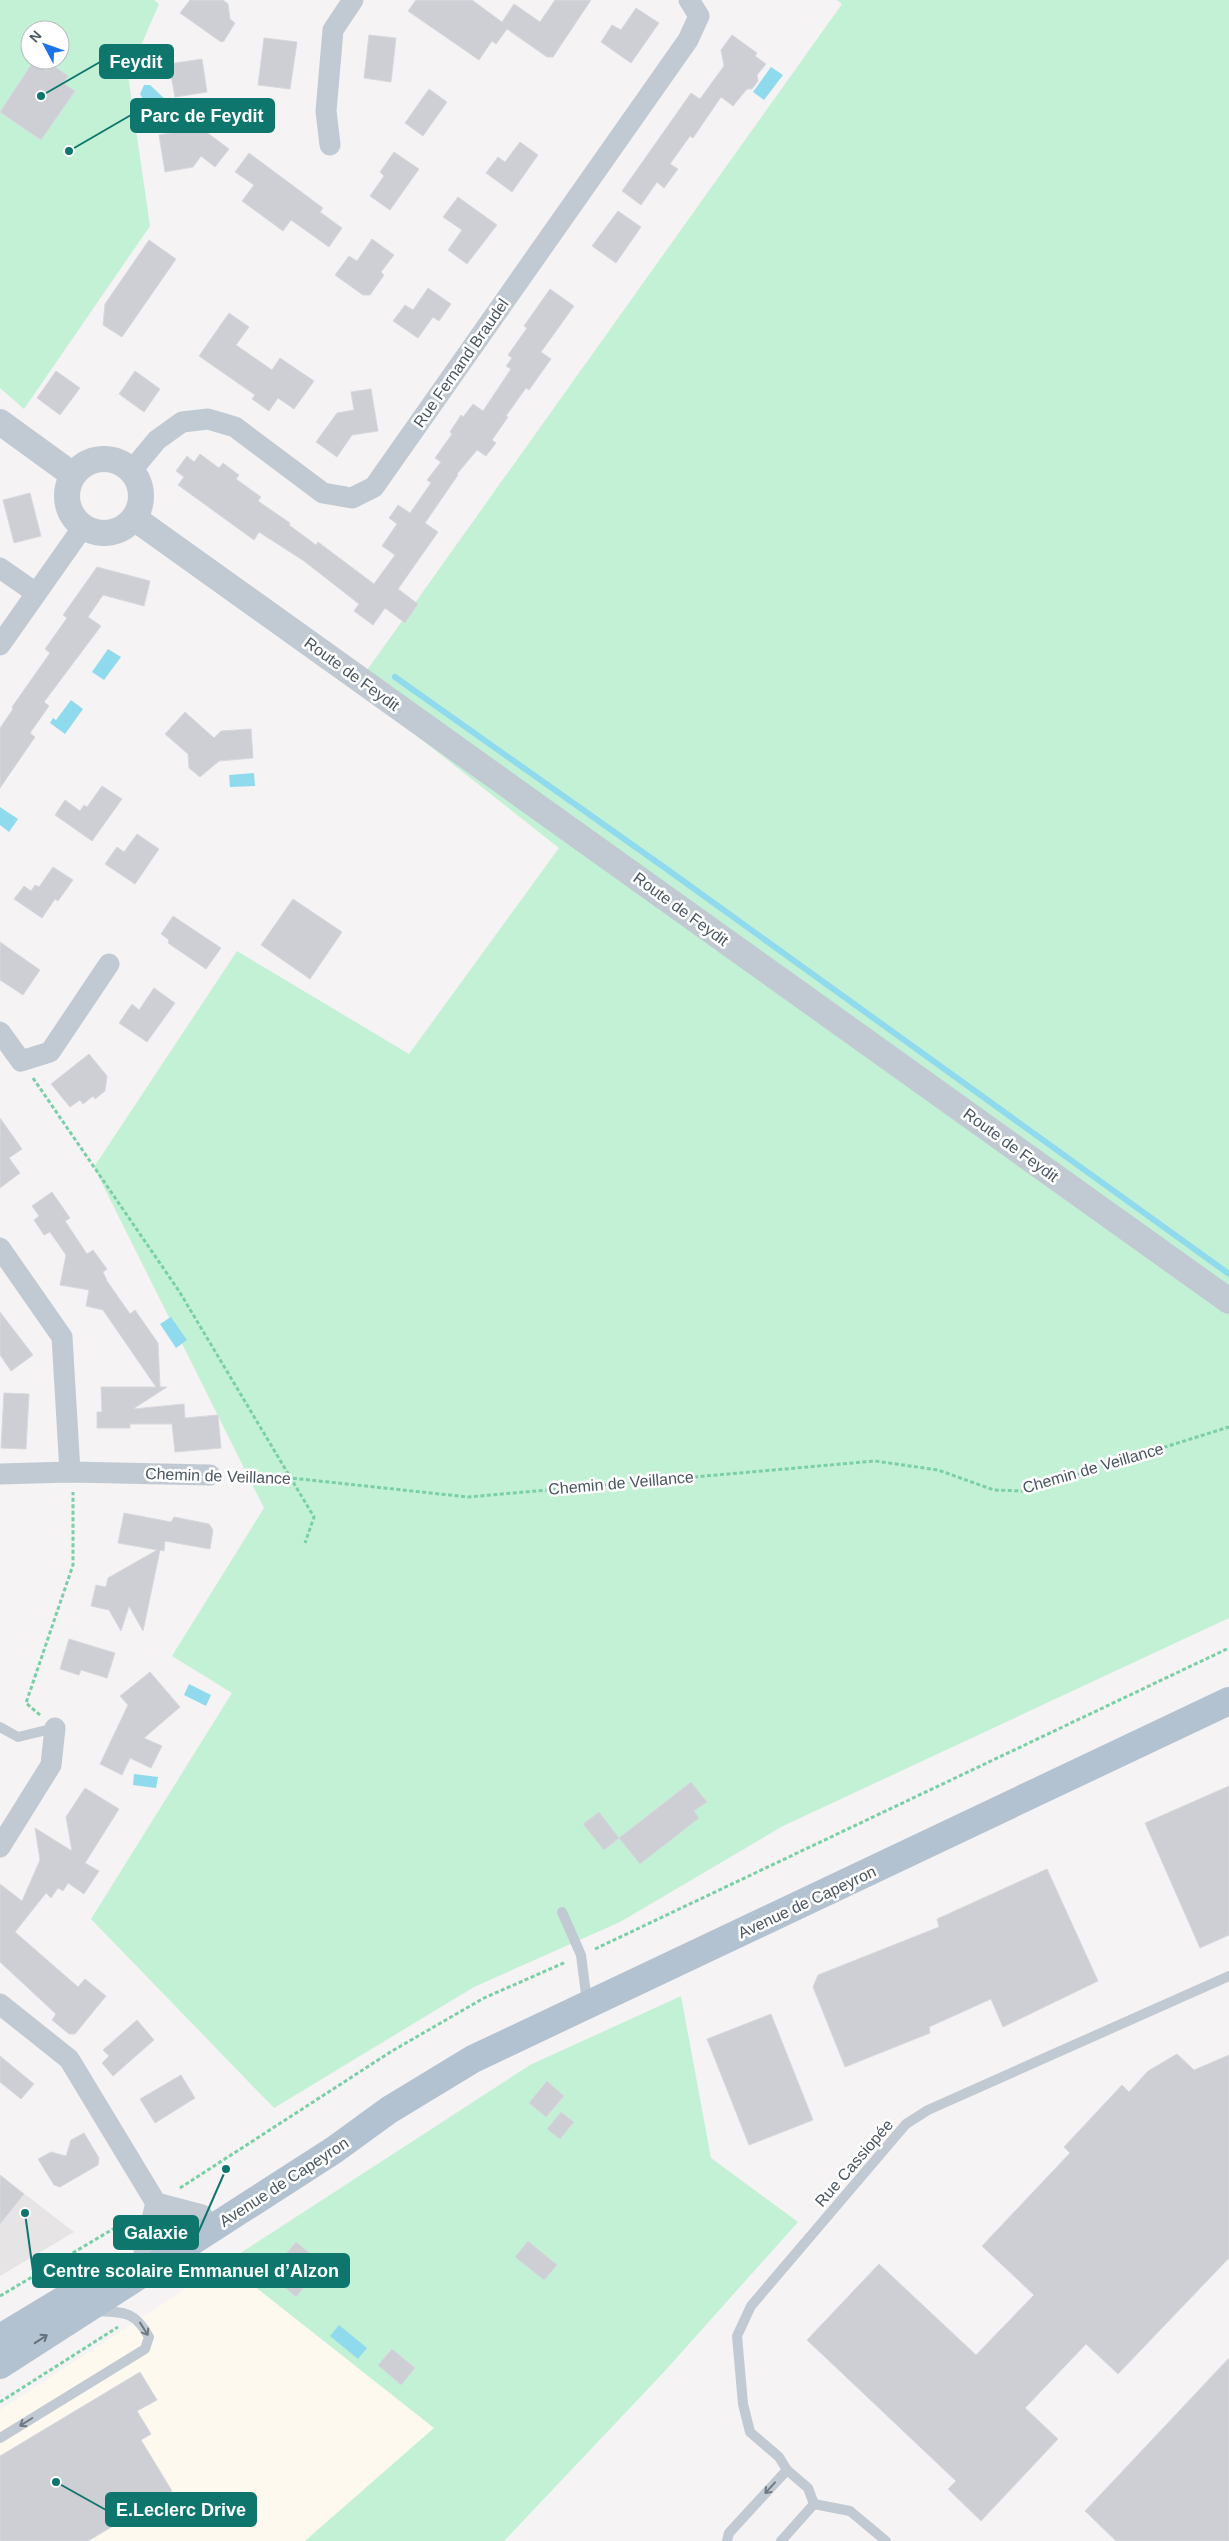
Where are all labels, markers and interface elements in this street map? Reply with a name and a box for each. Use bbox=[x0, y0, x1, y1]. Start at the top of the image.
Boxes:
north arrow bbox=[20, 20, 70, 70]
text: N bbox=[26, 27, 45, 46]
callout: Feydit bbox=[100, 45, 173, 78]
text: Feydit bbox=[109, 52, 163, 72]
callout: Parc de Feydit bbox=[131, 99, 274, 132]
text: Parc de Feydit bbox=[140, 106, 264, 126]
street label: Rue Fernand Braudel bbox=[410, 295, 512, 431]
street label: Route de Feydit bbox=[301, 634, 403, 714]
street label: Route de Feydit bbox=[630, 869, 732, 949]
street label: Route de Feydit bbox=[960, 1105, 1062, 1185]
street label: Chemin de Veillance bbox=[1021, 1440, 1166, 1496]
street label: Chemin de Veillance bbox=[145, 1465, 291, 1487]
street label: Chemin de Veillance bbox=[548, 1468, 694, 1498]
street label: Avenue de Capeyron bbox=[735, 1863, 879, 1941]
street label: Rue Cassiopée bbox=[812, 2116, 896, 2210]
street label: Avenue de Capeyron bbox=[216, 2134, 352, 2230]
callout: Galaxie bbox=[114, 2216, 198, 2249]
text: Galaxie bbox=[124, 2223, 188, 2243]
callout: Centre scolaire Emmanuel d’Alzon bbox=[33, 2254, 349, 2287]
text: Centre scolaire Emmanuel d’Alzon bbox=[43, 2261, 339, 2281]
one-way arrow bbox=[139, 2321, 149, 2335]
one-way arrow bbox=[34, 2333, 48, 2344]
one-way arrow bbox=[19, 2418, 33, 2428]
one-way arrow bbox=[765, 2481, 776, 2494]
callout: E.Leclerc Drive bbox=[106, 2493, 256, 2526]
text: E.Leclerc Drive bbox=[116, 2500, 246, 2520]

